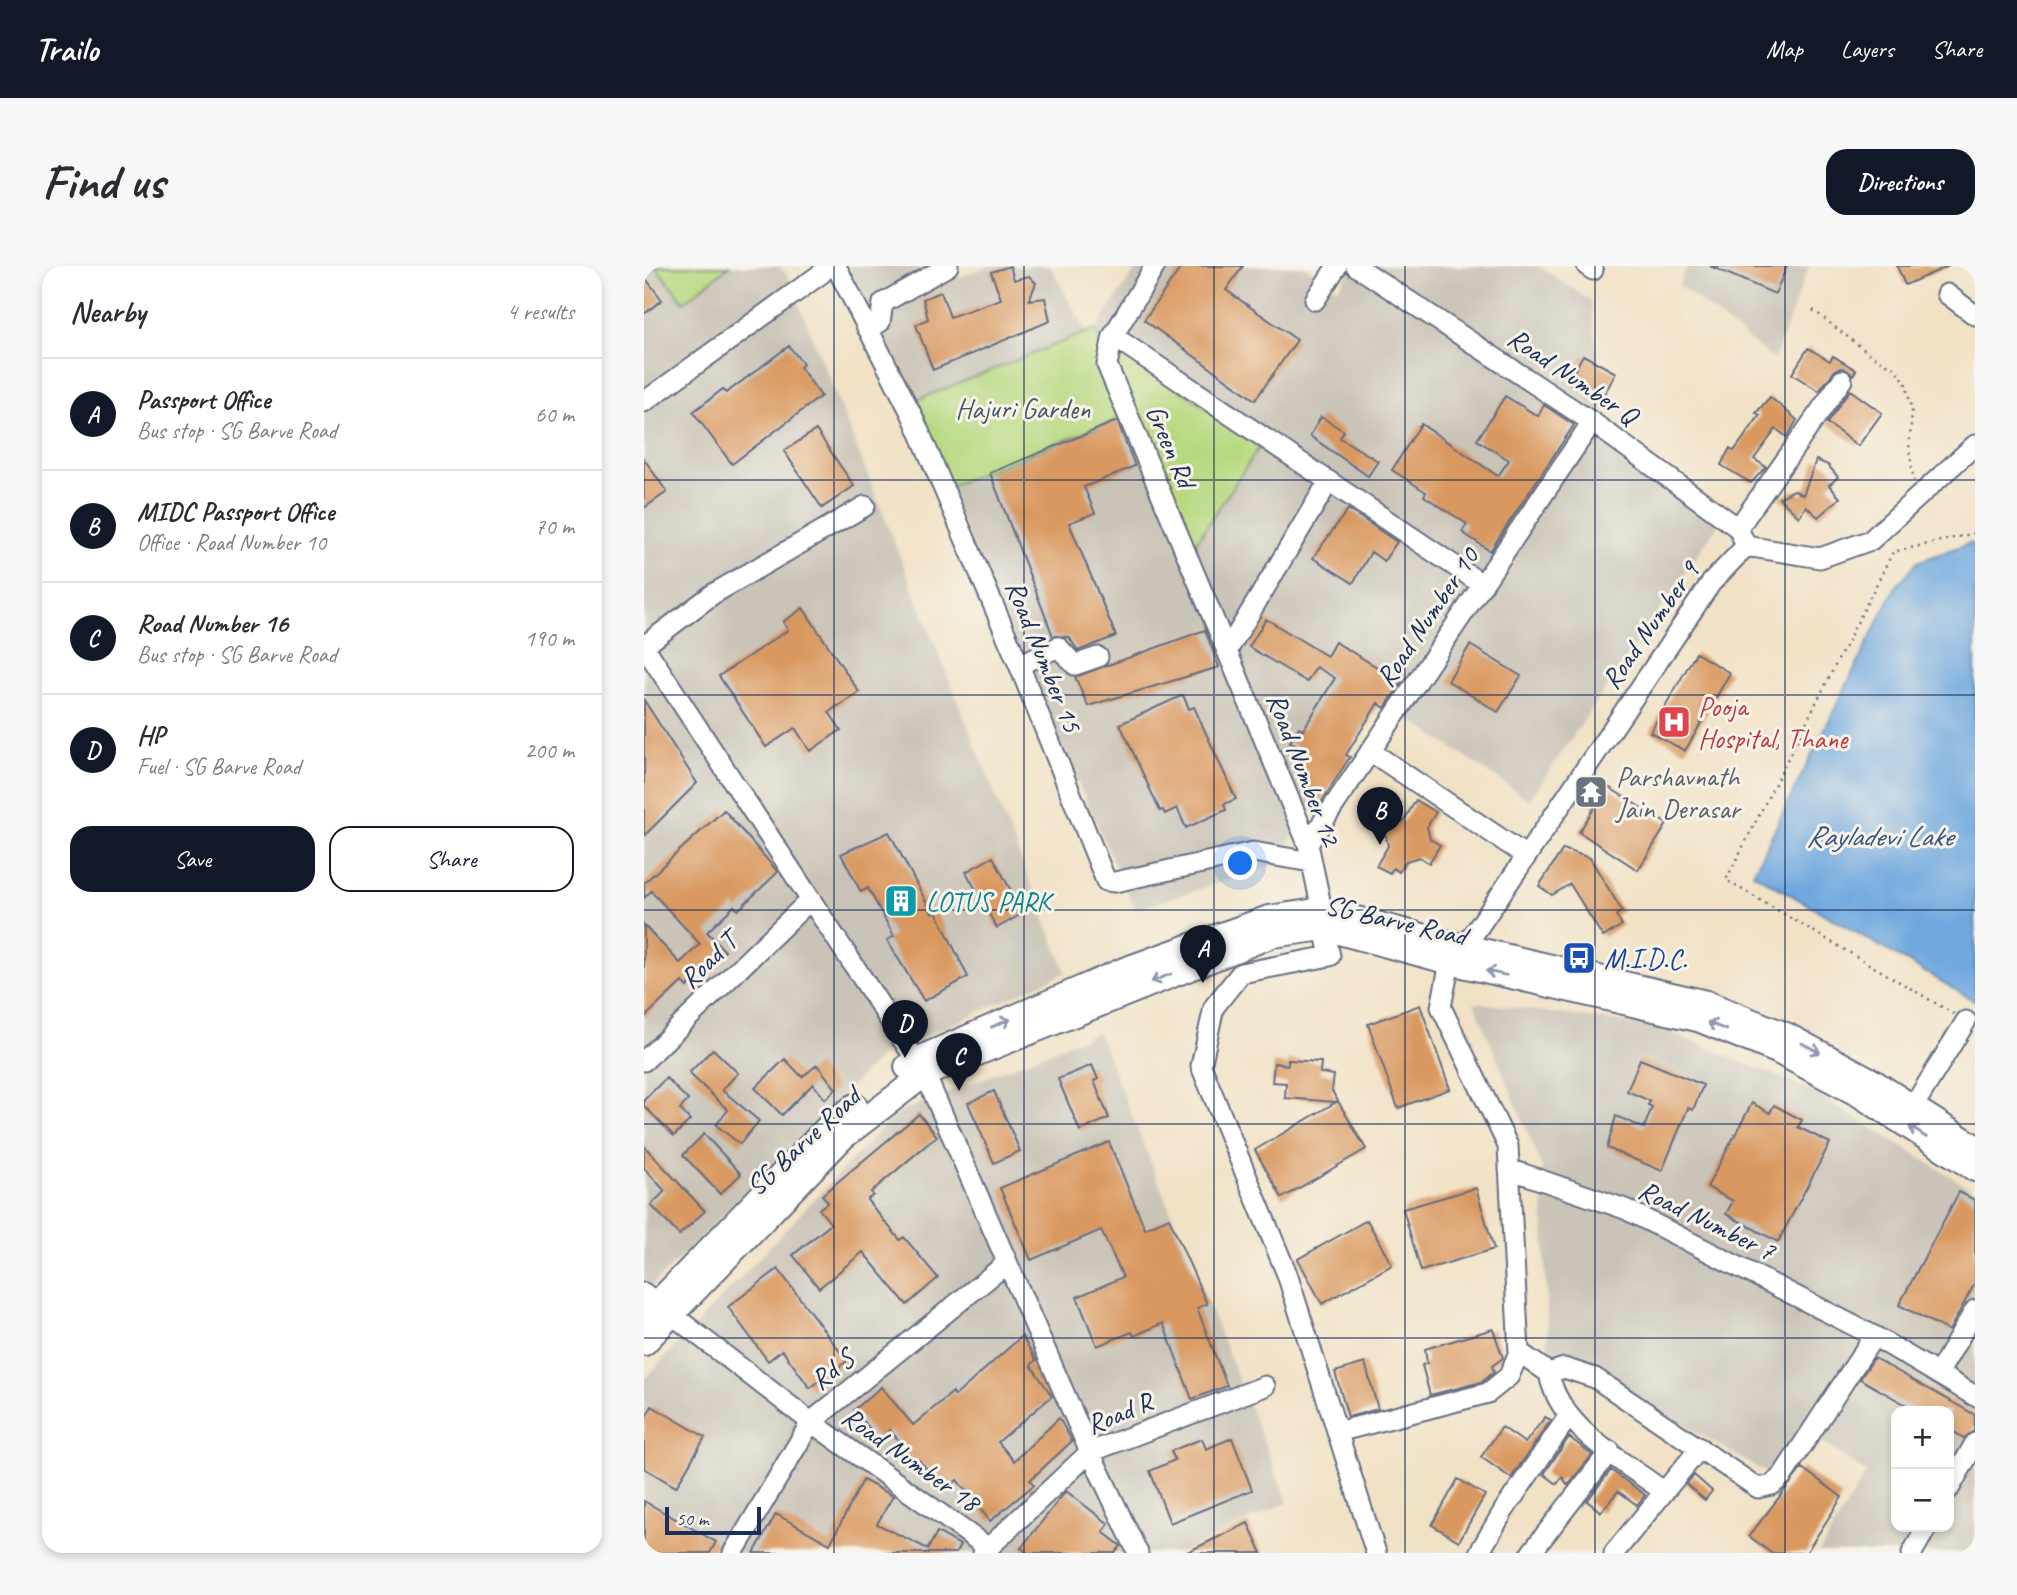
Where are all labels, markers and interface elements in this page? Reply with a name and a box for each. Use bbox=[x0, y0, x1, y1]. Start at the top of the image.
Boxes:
text: Trailo bbox=[35, 28, 98, 70]
text: Map bbox=[1766, 34, 1803, 64]
text: Layers bbox=[1841, 34, 1894, 64]
text: Share bbox=[1932, 34, 1982, 64]
button: Directions bbox=[1826, 149, 1975, 215]
text: Find us bbox=[42, 151, 164, 213]
text: Nearby bbox=[70, 293, 146, 331]
text: 4 results bbox=[507, 297, 574, 326]
street label: Road Number Q bbox=[1501, 320, 1647, 434]
text: Passport Office bbox=[137, 383, 270, 416]
park label: Hajuri Garden bbox=[956, 391, 1091, 426]
street label: Green Rd bbox=[1138, 399, 1206, 496]
text: A bbox=[87, 400, 99, 429]
text: 60 m bbox=[535, 400, 574, 429]
text: Bus stop · SG Barve Road bbox=[137, 416, 337, 445]
text: MIDC Passport Office bbox=[137, 495, 334, 528]
text: B bbox=[87, 512, 99, 541]
text: 70 m bbox=[535, 512, 574, 541]
text: Office · Road Number 10 bbox=[137, 528, 326, 557]
street label: Road Number 10 bbox=[1368, 539, 1488, 693]
street label: Road Number 9 bbox=[1593, 552, 1708, 696]
street label: Road Number 15 bbox=[998, 575, 1091, 738]
text: Road Number 16 bbox=[137, 607, 288, 640]
text: C bbox=[88, 624, 98, 653]
text: 190 m bbox=[525, 624, 574, 653]
text: Bus stop · SG Barve Road bbox=[137, 640, 337, 669]
street label: Road Number 12 bbox=[1259, 688, 1350, 852]
place label: Pooja Hospital, Thane bbox=[1698, 689, 1849, 756]
hospital icon: Pooja Hospital, Thane bbox=[1655, 703, 1693, 741]
text: HP bbox=[137, 719, 164, 752]
text: D bbox=[86, 736, 100, 765]
text: 200 m bbox=[525, 736, 574, 765]
text: Fuel · SG Barve Road bbox=[137, 752, 301, 781]
place label: Parshavnath Jain Derasar bbox=[1614, 759, 1743, 826]
temple icon: Parshavnath Jain Derasar bbox=[1572, 773, 1610, 811]
pin: B bbox=[1357, 787, 1403, 845]
water label: Rayladevi Lake bbox=[1806, 817, 1956, 855]
button: Save bbox=[70, 826, 315, 892]
button: Share bbox=[329, 826, 574, 892]
your location bbox=[1223, 846, 1257, 880]
building icon: LOTUS PARK bbox=[882, 882, 920, 920]
place label: LOTUS PARK bbox=[926, 884, 1055, 919]
street label: SG Barve Road bbox=[1322, 887, 1474, 954]
street label: Road T bbox=[672, 919, 749, 996]
pin: A bbox=[1180, 925, 1226, 983]
bus stop icon: M.I.D.C. bbox=[1560, 939, 1598, 977]
place label: M.I.D.C. bbox=[1604, 941, 1687, 976]
one-way arrow bbox=[1485, 965, 1508, 979]
one-way arrow bbox=[1150, 973, 1172, 986]
pin: D bbox=[882, 1000, 928, 1058]
one-way arrow bbox=[990, 1016, 1011, 1029]
one-way arrow bbox=[1707, 1019, 1728, 1032]
pin: C bbox=[936, 1033, 982, 1091]
one-way arrow bbox=[1800, 1042, 1821, 1056]
street label: SG Barve Road bbox=[738, 1076, 871, 1203]
one-way arrow bbox=[1908, 1125, 1928, 1139]
street label: Road Number 7 bbox=[1633, 1172, 1782, 1269]
street label: Rd S bbox=[803, 1339, 864, 1397]
street label: Road R bbox=[1081, 1383, 1160, 1442]
street label: Road Number 18 bbox=[835, 1399, 989, 1521]
map controls bbox=[1891, 1406, 1954, 1532]
button: + bbox=[1891, 1406, 1954, 1469]
button: − bbox=[1891, 1469, 1954, 1532]
scale bar bbox=[665, 1504, 761, 1536]
text: 50 m bbox=[676, 1507, 708, 1531]

